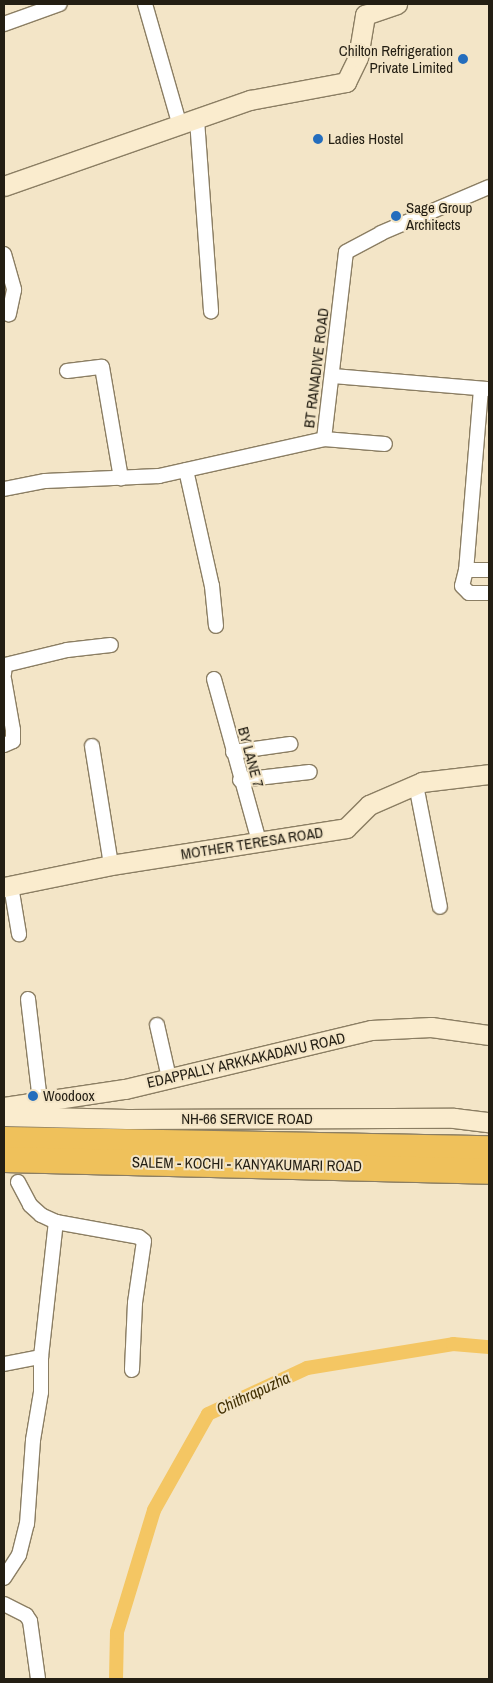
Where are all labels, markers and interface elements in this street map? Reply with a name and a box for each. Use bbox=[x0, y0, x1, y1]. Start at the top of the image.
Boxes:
place label: Chilton Refrigeration Private Limited bbox=[339, 41, 453, 76]
marker: Chilton Refrigeration Private Limited bbox=[457, 53, 469, 65]
place label: Ladies Hostel bbox=[328, 130, 403, 148]
marker: Ladies Hostel bbox=[312, 133, 324, 145]
place label: Sage Group Architects bbox=[406, 198, 472, 233]
marker: Sage Group Architects bbox=[390, 210, 402, 222]
street label: BT RANADIVE ROAD bbox=[300, 307, 332, 429]
street label: BY LANE 7 bbox=[234, 725, 268, 789]
street label: MOTHER TERESA ROAD bbox=[179, 823, 325, 863]
street label: EDAPPALLY ARKKAKADAVU ROAD bbox=[145, 1028, 347, 1092]
place label: Woodoox bbox=[43, 1087, 95, 1105]
marker: Woodoox bbox=[27, 1090, 39, 1102]
street label: NH-66 SERVICE ROAD bbox=[181, 1110, 313, 1128]
street label: SALEM - KOCHI - KANYAKUMARI ROAD bbox=[132, 1153, 362, 1175]
water label: Chithrapuzha bbox=[213, 1368, 293, 1418]

